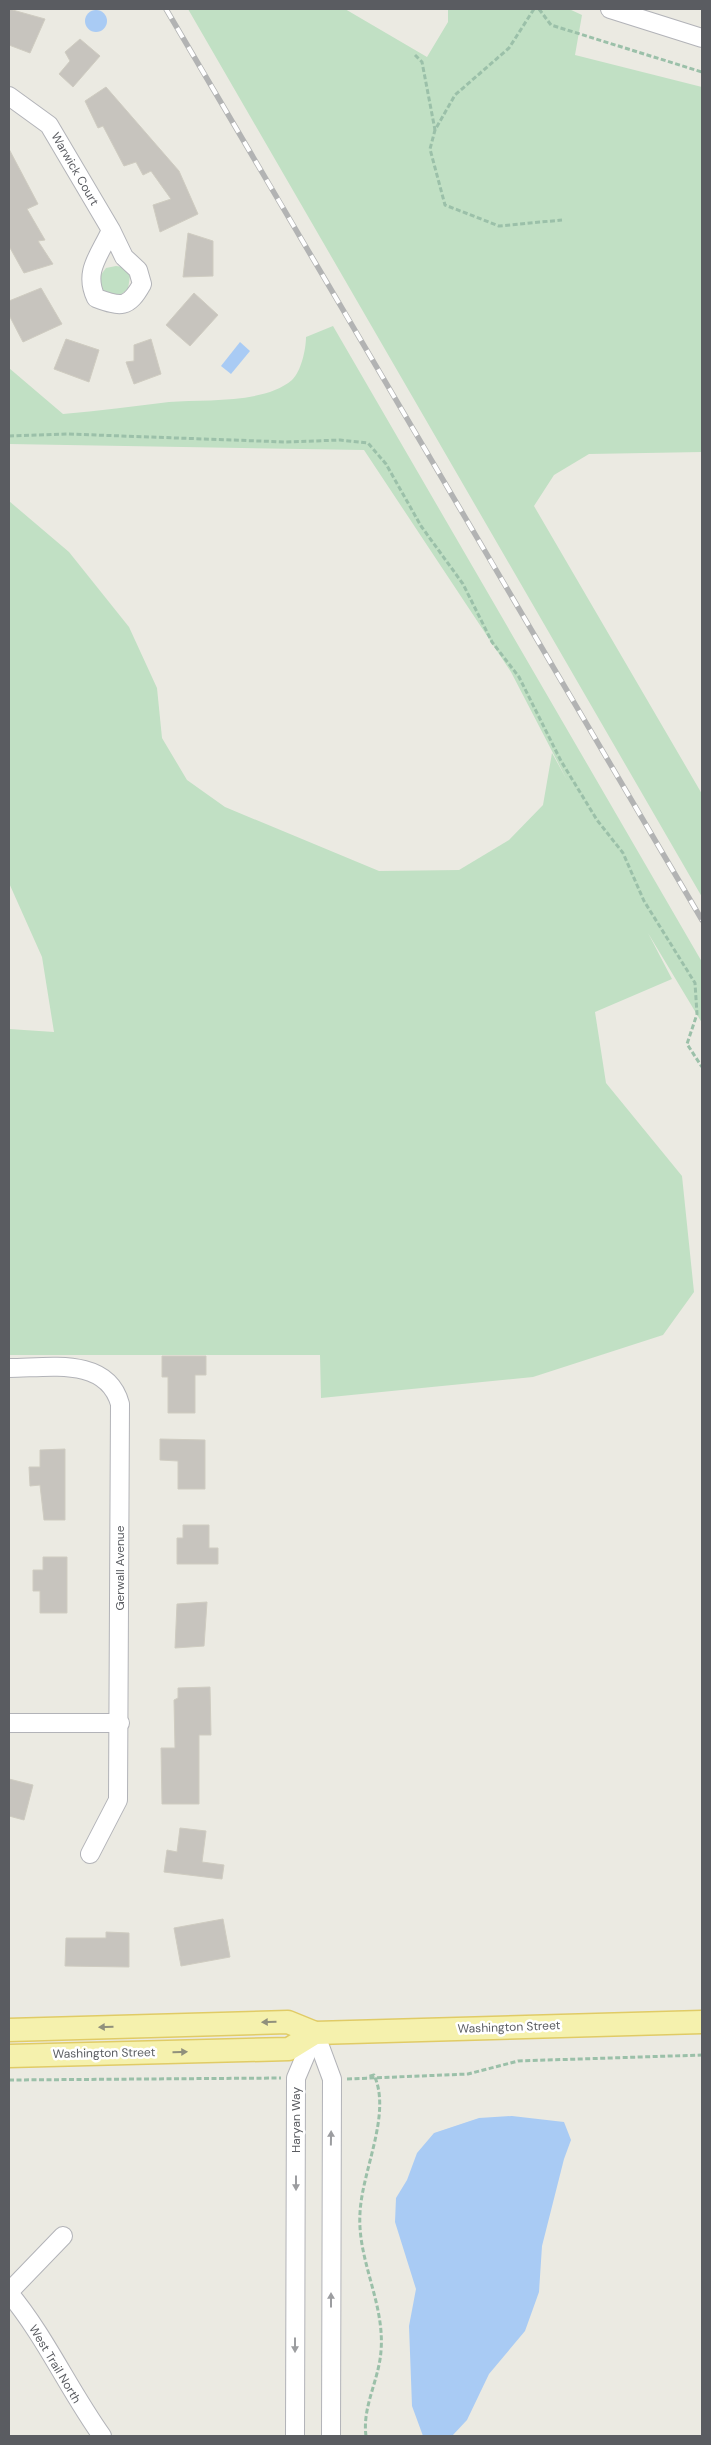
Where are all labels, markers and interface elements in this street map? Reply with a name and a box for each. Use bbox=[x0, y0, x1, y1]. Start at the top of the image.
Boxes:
street label: Warwick Court bbox=[48, 130, 103, 209]
street label: Gerwall Avenue bbox=[112, 1525, 128, 1611]
street label: Washington Street bbox=[457, 2017, 561, 2037]
one-way arrow bbox=[260, 2018, 276, 2026]
one-way arrow bbox=[98, 2023, 114, 2031]
street label: Washington Street bbox=[53, 2044, 156, 2062]
one-way arrow bbox=[172, 2047, 188, 2055]
street label: Haryan Way bbox=[288, 2087, 304, 2153]
one-way arrow bbox=[327, 2129, 335, 2145]
one-way arrow bbox=[292, 2175, 300, 2191]
one-way arrow bbox=[327, 2292, 335, 2308]
street label: West Trail North bbox=[25, 2322, 85, 2406]
one-way arrow bbox=[291, 2338, 299, 2354]

